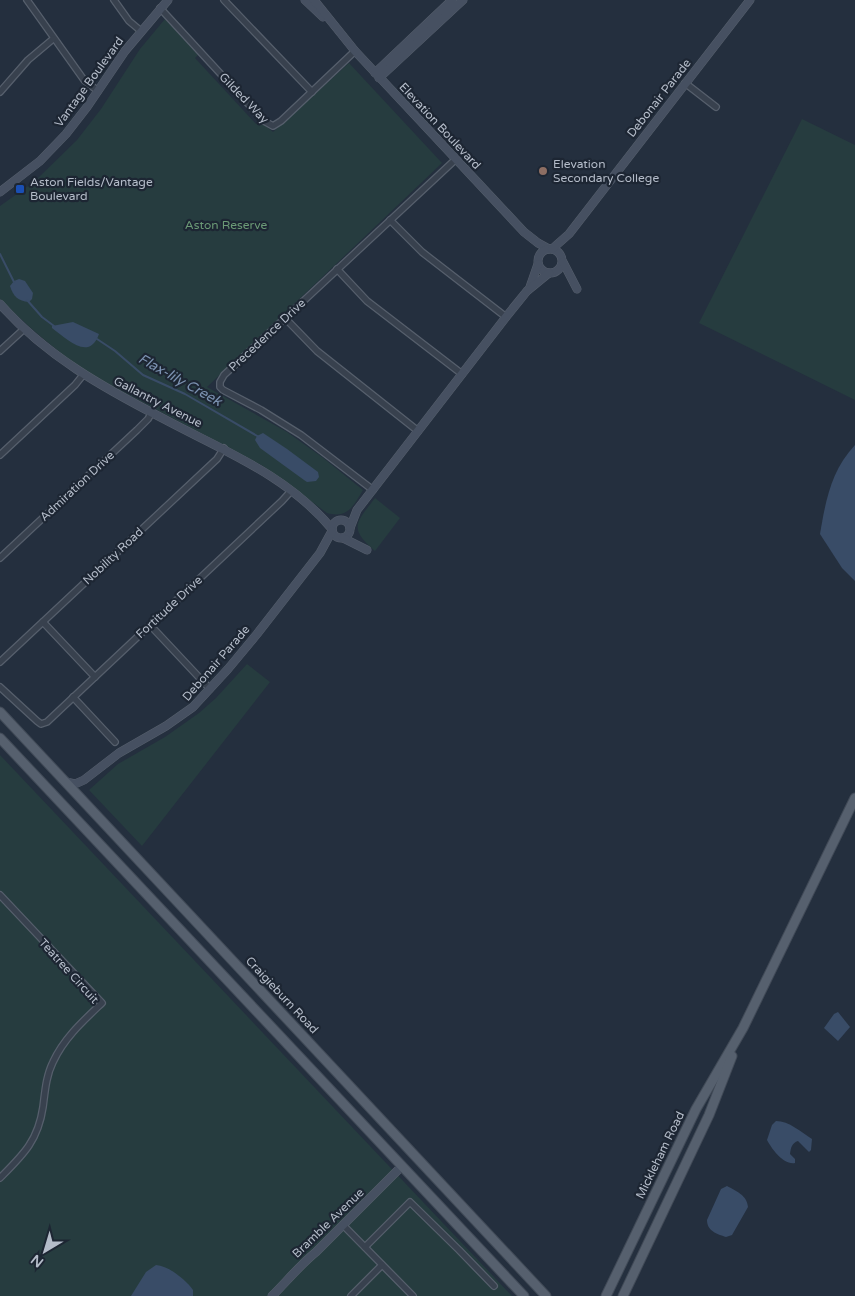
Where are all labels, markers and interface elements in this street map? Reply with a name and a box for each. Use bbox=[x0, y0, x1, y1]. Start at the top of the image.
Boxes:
street label: Vantage Boulevard bbox=[52, 34, 126, 130]
street label: Debonair Parade bbox=[624, 56, 694, 140]
street label: Gilded Way bbox=[216, 70, 272, 127]
street label: Elevation Boulevard bbox=[396, 80, 484, 172]
place label: Elevation Secondary College bbox=[553, 157, 659, 185]
marker: Elevation Secondary College bbox=[537, 165, 549, 177]
place label: Aston Fields/Vantage Boulevard bbox=[30, 175, 153, 203]
marker: Aston Fields/Vantage Boulevard bbox=[14, 183, 26, 195]
park label: Aston Reserve bbox=[185, 218, 267, 232]
street label: Precedence Drive bbox=[226, 296, 308, 374]
water label: Flax-lily Creek bbox=[135, 350, 226, 411]
street label: Gallantry Avenue bbox=[111, 374, 205, 430]
street label: Admiration Drive bbox=[37, 448, 117, 524]
street label: Nobility Road bbox=[80, 524, 146, 588]
street label: Fortitude Drive bbox=[133, 573, 205, 641]
street label: Debonair Parade bbox=[179, 622, 253, 704]
street label: Teatree Circuit bbox=[36, 936, 102, 1007]
street label: Craigieburn Road bbox=[243, 954, 321, 1036]
street label: Mickleham Road bbox=[633, 1109, 687, 1201]
street label: Bramble Avenue bbox=[289, 1185, 367, 1261]
north arrow bbox=[20, 1226, 70, 1276]
text: N bbox=[28, 1251, 47, 1271]

